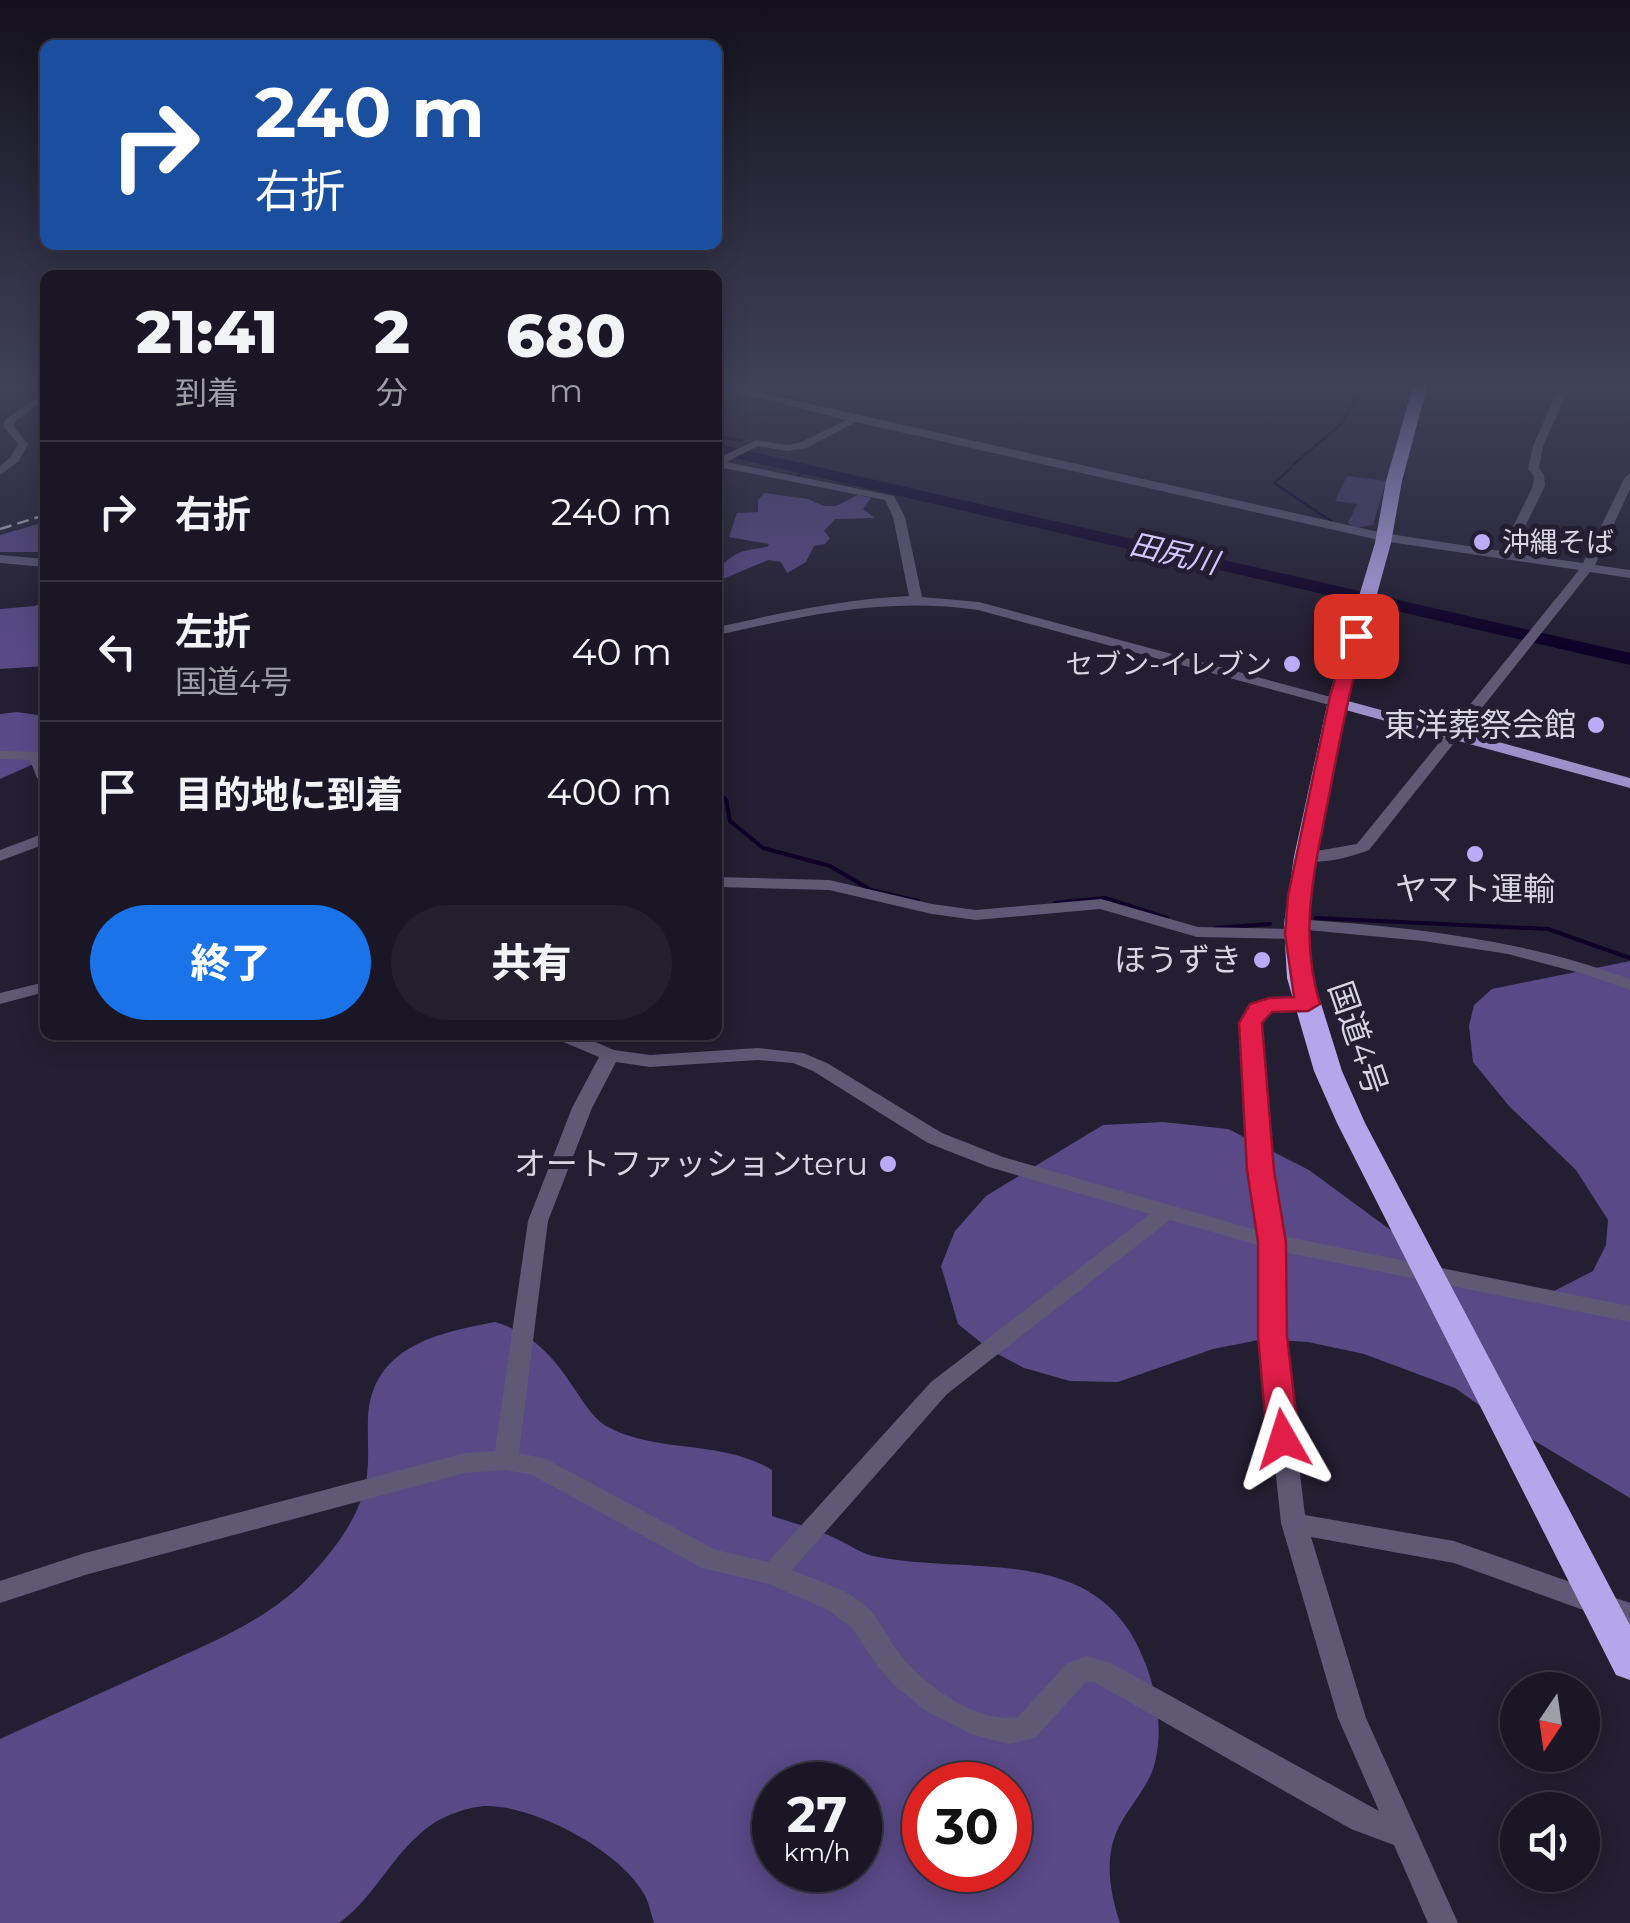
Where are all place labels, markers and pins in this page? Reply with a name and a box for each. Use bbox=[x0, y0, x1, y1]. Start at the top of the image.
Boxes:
place label: 沖縄そば bbox=[1502, 525, 1614, 559]
marker: 沖縄そば bbox=[1471, 531, 1493, 553]
pin bbox=[1314, 594, 1399, 679]
place label: セブン-イレブン bbox=[1065, 647, 1272, 681]
marker: セブン-イレブン bbox=[1281, 653, 1303, 675]
place label: 東洋葬祭会館 bbox=[1384, 705, 1576, 744]
marker: 東洋葬祭会館 bbox=[1585, 714, 1607, 736]
marker: ヤマト運輸 bbox=[1464, 843, 1486, 865]
place label: ヤマト運輸 bbox=[1395, 869, 1555, 908]
place label: ほうずき bbox=[1114, 940, 1242, 979]
marker: ほうずき bbox=[1251, 949, 1273, 971]
place label: オートファッションteru bbox=[514, 1144, 868, 1183]
marker: オートファッションteru bbox=[877, 1153, 899, 1175]

